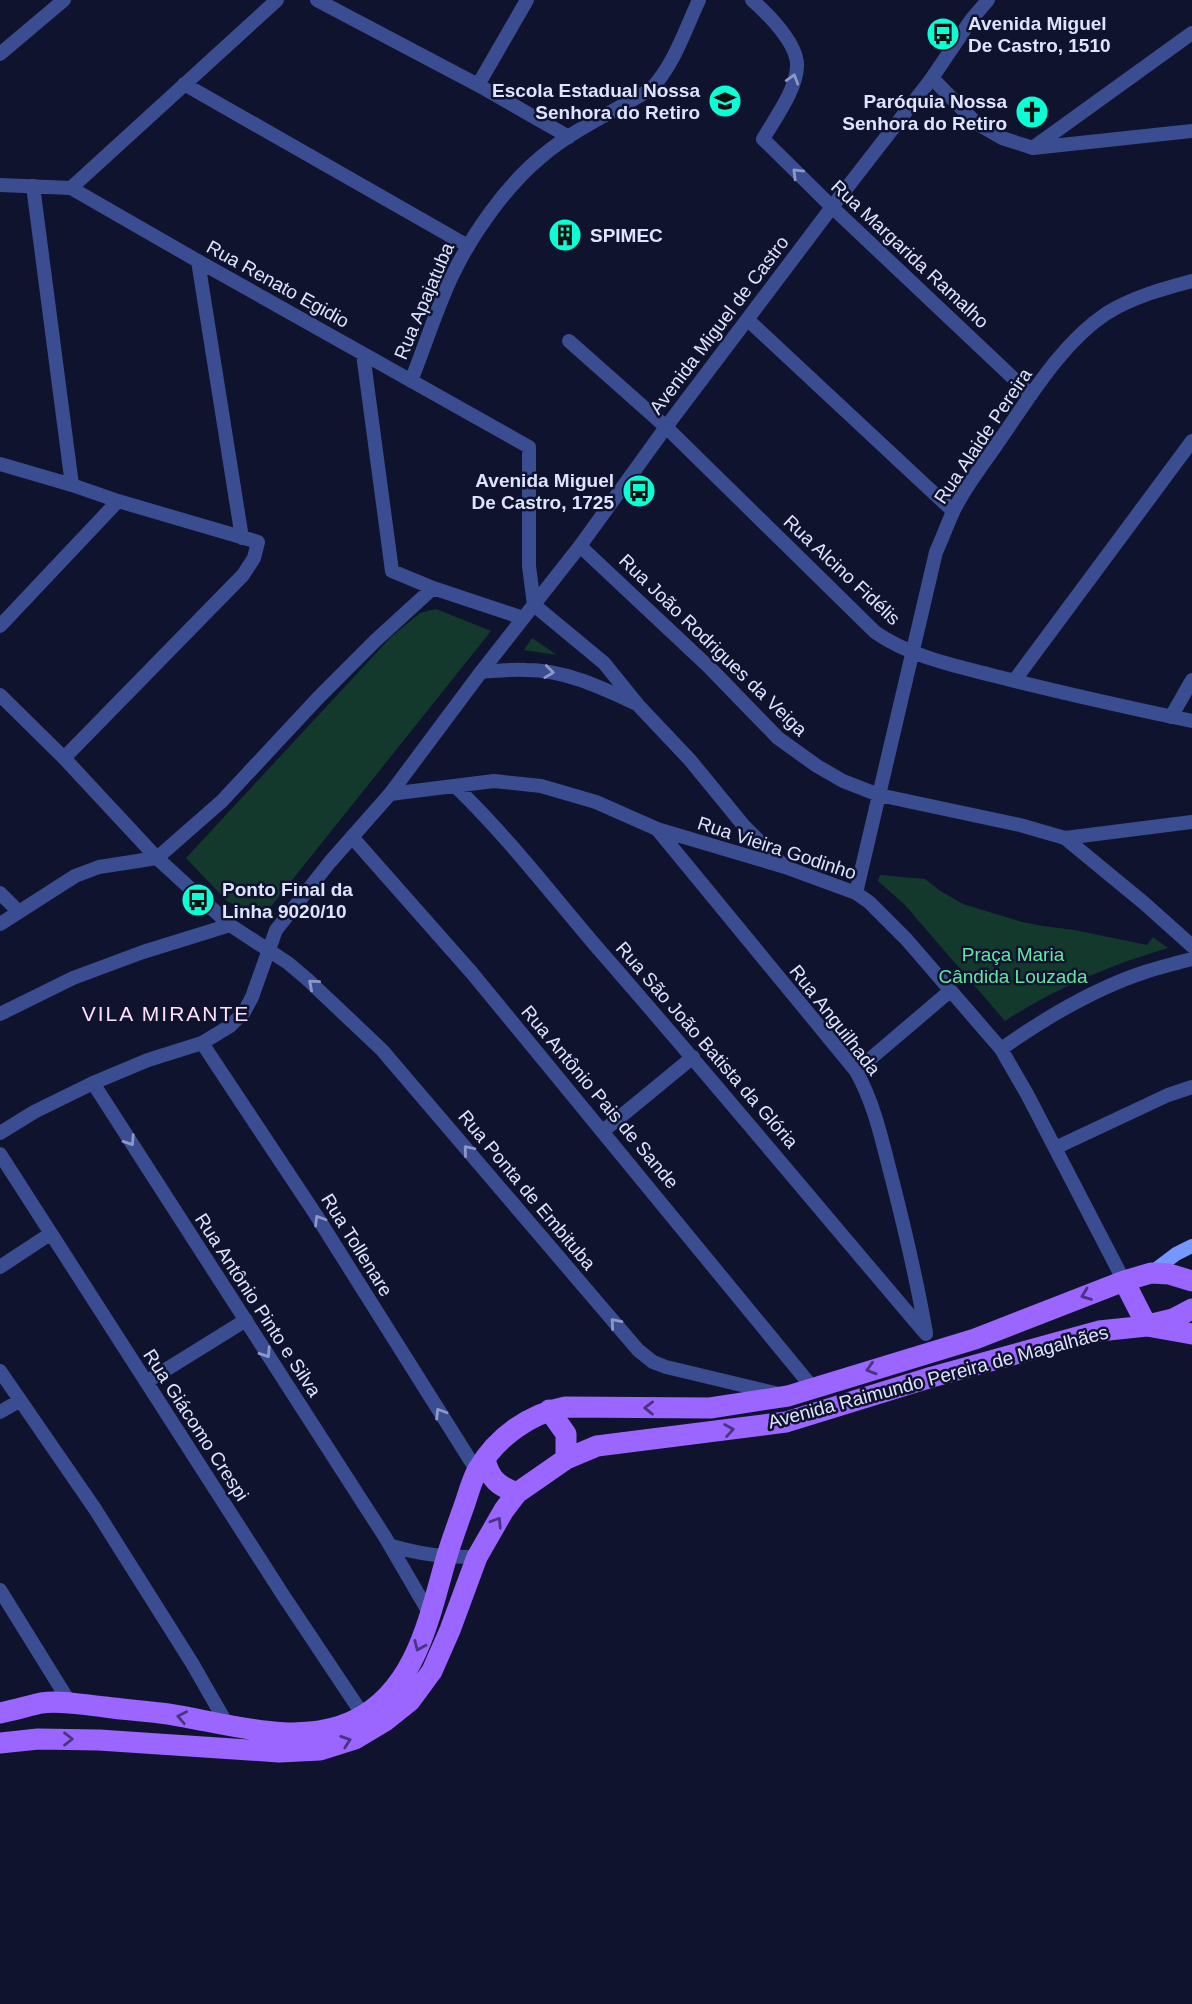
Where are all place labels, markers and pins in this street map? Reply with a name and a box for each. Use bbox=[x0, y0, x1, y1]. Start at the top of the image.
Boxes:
place label: Avenida Miguel De Castro, 1510 bbox=[968, 13, 1111, 56]
bus stop icon: Avenida Miguel De Castro, 1510 bbox=[924, 15, 962, 53]
place label: Escola Estadual Nossa Senhora do Retiro bbox=[492, 80, 700, 123]
school or university icon: Escola Estadual Nossa Senhora do Retiro bbox=[706, 82, 744, 120]
place label: Paróquia Nossa Senhora do Retiro bbox=[842, 91, 1007, 134]
church icon: Paróquia Nossa Senhora do Retiro bbox=[1013, 93, 1051, 131]
building icon: SPIMEC bbox=[546, 216, 584, 254]
place label: SPIMEC bbox=[590, 225, 663, 246]
place label: Avenida Miguel De Castro, 1725 bbox=[471, 470, 614, 513]
bus stop icon: Avenida Miguel De Castro, 1725 bbox=[620, 472, 658, 510]
place label: Ponto Final da Linha 9020/10 bbox=[222, 879, 353, 922]
bus stop icon: Ponto Final da Linha 9020/10 bbox=[179, 881, 217, 919]

